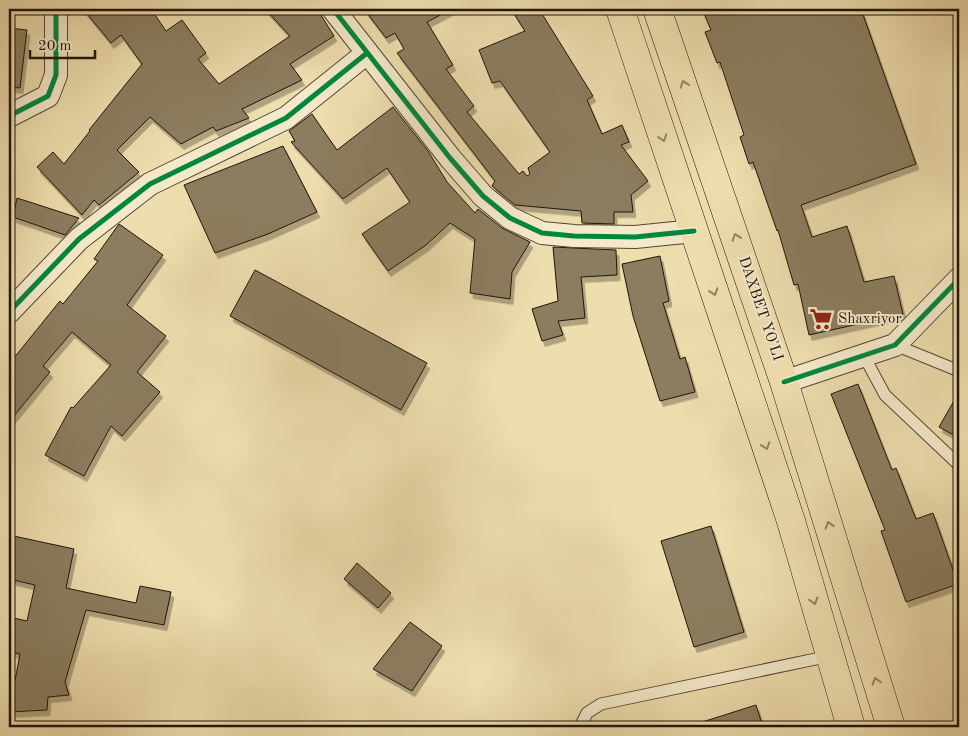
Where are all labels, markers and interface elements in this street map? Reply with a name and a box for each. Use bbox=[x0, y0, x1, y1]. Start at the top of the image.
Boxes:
scale bar bbox=[30, 28, 95, 60]
text: 20 m bbox=[38, 39, 72, 54]
one-way arrow bbox=[679, 80, 689, 88]
one-way arrow bbox=[658, 133, 668, 141]
one-way arrow bbox=[731, 234, 741, 242]
street label: DAXBET YO'LI bbox=[735, 255, 785, 363]
one-way arrow bbox=[708, 287, 718, 296]
supermarket icon: Shaxriyor bbox=[808, 306, 834, 332]
place label: Shaxriyor bbox=[838, 312, 902, 327]
one-way arrow bbox=[760, 442, 770, 450]
one-way arrow bbox=[824, 522, 834, 530]
one-way arrow bbox=[809, 597, 819, 605]
one-way arrow bbox=[872, 677, 882, 685]

